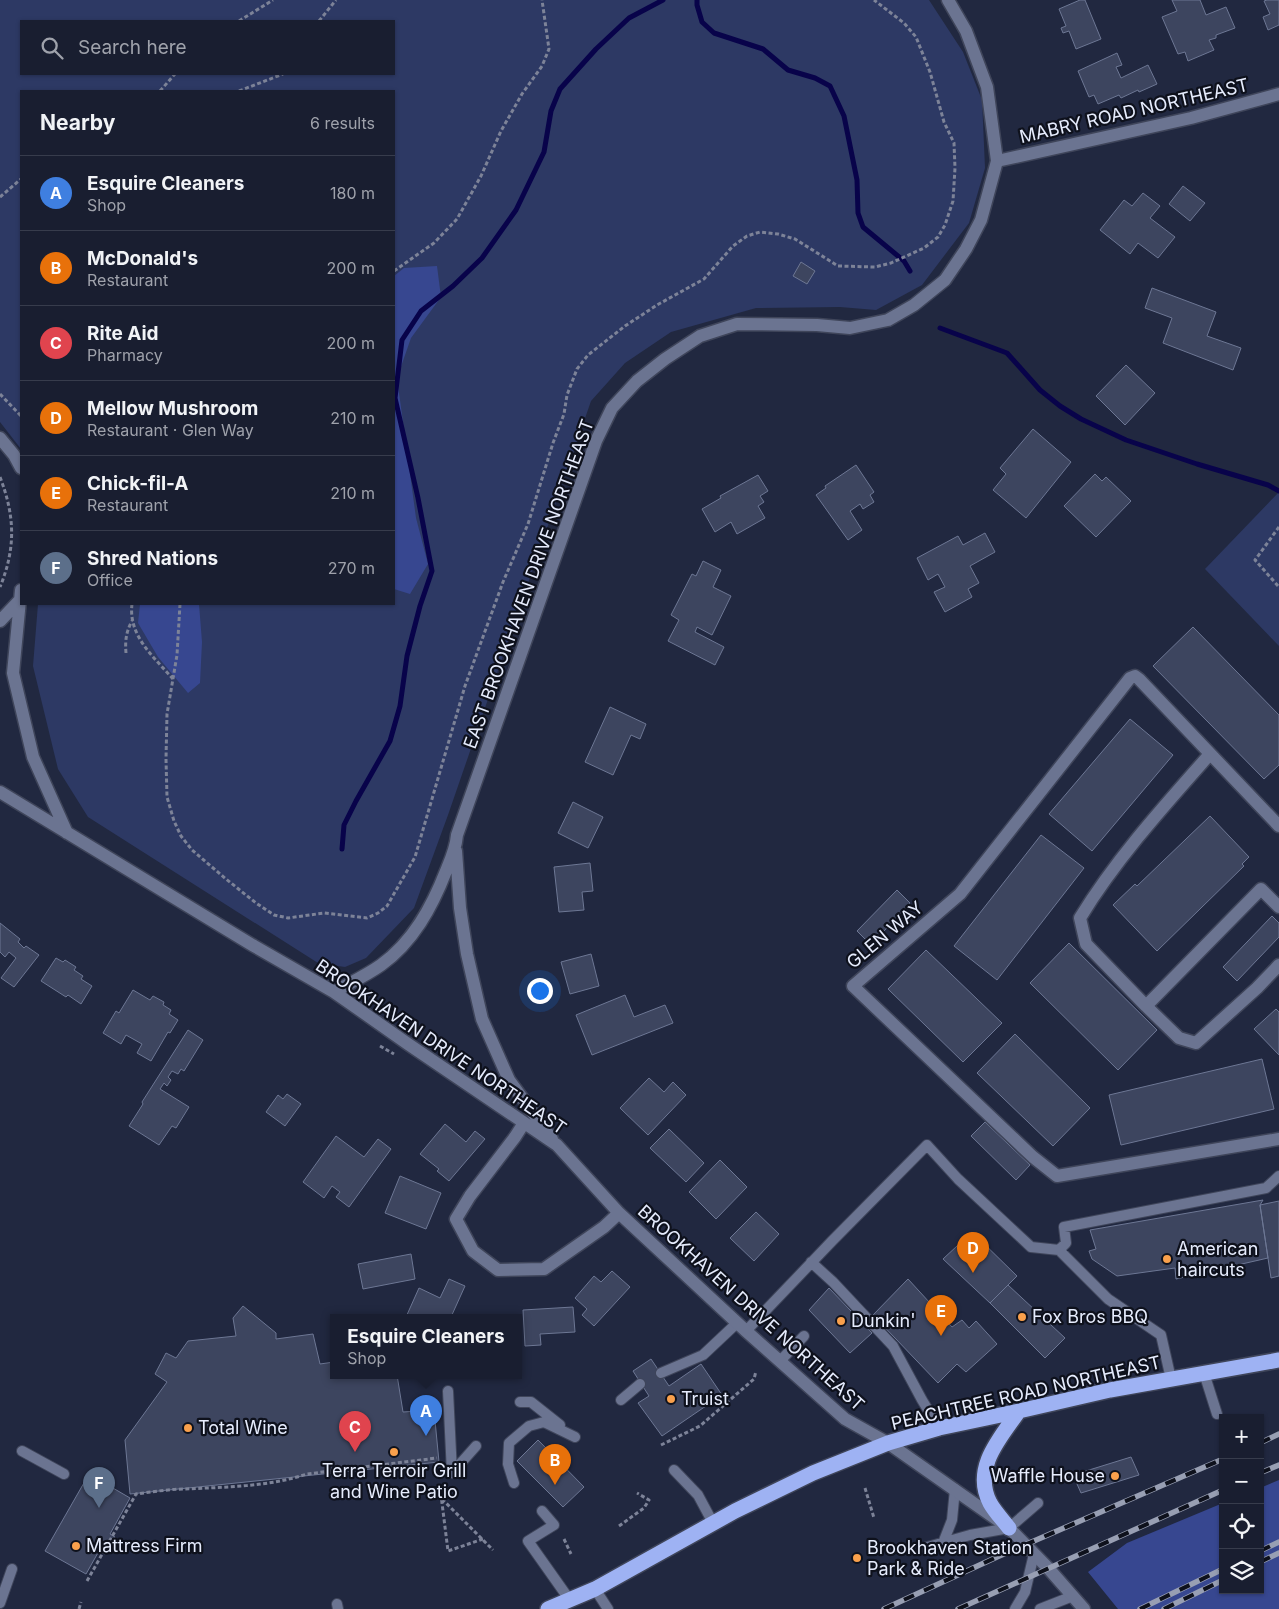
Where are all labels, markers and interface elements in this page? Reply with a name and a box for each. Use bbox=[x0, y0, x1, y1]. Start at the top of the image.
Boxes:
search box bbox=[20, 20, 395, 75]
icon: search bbox=[38, 34, 66, 62]
text: Search here bbox=[78, 36, 187, 59]
street label: MABRY ROAD NORTHEAST bbox=[1017, 74, 1250, 147]
text: Nearby bbox=[40, 110, 115, 135]
text: 6 results bbox=[310, 113, 375, 133]
text: Esquire Cleaners bbox=[87, 172, 245, 195]
text: A bbox=[50, 183, 62, 203]
text: 180 m bbox=[330, 183, 375, 203]
text: Shop bbox=[87, 195, 126, 215]
text: McDonald's bbox=[87, 247, 198, 270]
text: B bbox=[51, 258, 61, 278]
text: 200 m bbox=[327, 258, 375, 278]
text: Restaurant bbox=[87, 270, 168, 290]
text: Rite Aid bbox=[87, 322, 159, 345]
text: C bbox=[50, 333, 62, 353]
text: 200 m bbox=[327, 333, 375, 353]
text: Pharmacy bbox=[87, 345, 163, 365]
text: Mellow Mushroom bbox=[87, 397, 258, 420]
text: D bbox=[50, 408, 62, 428]
text: 210 m bbox=[330, 408, 375, 428]
street label: EAST BROOKHAVEN DRIVE NORTHEAST bbox=[459, 416, 598, 751]
text: Restaurant · Glen Way bbox=[87, 420, 254, 440]
text: Chick-fil-A bbox=[87, 472, 188, 495]
text: E bbox=[51, 483, 61, 503]
text: 210 m bbox=[330, 483, 375, 503]
text: Restaurant bbox=[87, 495, 168, 515]
text: Shred Nations bbox=[87, 547, 218, 570]
text: F bbox=[51, 558, 61, 578]
text: 270 m bbox=[328, 558, 375, 578]
text: Office bbox=[87, 570, 133, 590]
street label: GLEN WAY bbox=[842, 897, 927, 973]
street label: BROOKHAVEN DRIVE NORTHEAST bbox=[312, 955, 570, 1138]
your location bbox=[527, 978, 553, 1004]
street label: BROOKHAVEN DRIVE NORTHEAST bbox=[634, 1200, 869, 1415]
pin: D bbox=[957, 1232, 989, 1273]
place label: American haircuts bbox=[1177, 1238, 1258, 1280]
marker: American haircuts bbox=[1161, 1253, 1173, 1265]
pin: E bbox=[925, 1295, 957, 1336]
place label: Fox Bros BBQ bbox=[1032, 1306, 1148, 1327]
place label: Dunkin' bbox=[851, 1310, 916, 1331]
marker: Fox Bros BBQ bbox=[1016, 1311, 1028, 1323]
popup bbox=[330, 1314, 522, 1379]
marker: Dunkin' bbox=[835, 1315, 847, 1327]
text: Esquire Cleaners bbox=[347, 1325, 505, 1348]
text: Shop bbox=[347, 1348, 386, 1368]
street label: PEACHTREE ROAD NORTHEAST bbox=[889, 1351, 1163, 1434]
place label: Truist bbox=[681, 1388, 729, 1409]
marker: Truist bbox=[665, 1393, 677, 1405]
pin: A bbox=[410, 1395, 442, 1436]
pin: C bbox=[339, 1411, 371, 1452]
map controls bbox=[1219, 1414, 1264, 1594]
button: + bbox=[1219, 1414, 1264, 1459]
place label: Total Wine bbox=[198, 1417, 288, 1438]
marker: Total Wine bbox=[182, 1422, 194, 1434]
pin: B bbox=[539, 1444, 571, 1485]
marker: Terra Terroir Grill and Wine Patio bbox=[388, 1446, 400, 1458]
button: − bbox=[1219, 1459, 1264, 1504]
place label: Terra Terroir Grill and Wine Patio bbox=[322, 1460, 466, 1502]
place label: Waffle House bbox=[991, 1465, 1105, 1486]
pin: F bbox=[83, 1467, 115, 1508]
marker: Waffle House bbox=[1109, 1470, 1121, 1482]
button: locate bbox=[1219, 1504, 1264, 1549]
place label: Mattress Firm bbox=[86, 1535, 203, 1556]
place label: Brookhaven Station Park & Ride bbox=[867, 1537, 1032, 1579]
marker: Mattress Firm bbox=[70, 1540, 82, 1552]
button: layers bbox=[1219, 1549, 1264, 1594]
marker: Brookhaven Station Park & Ride bbox=[851, 1552, 863, 1564]

